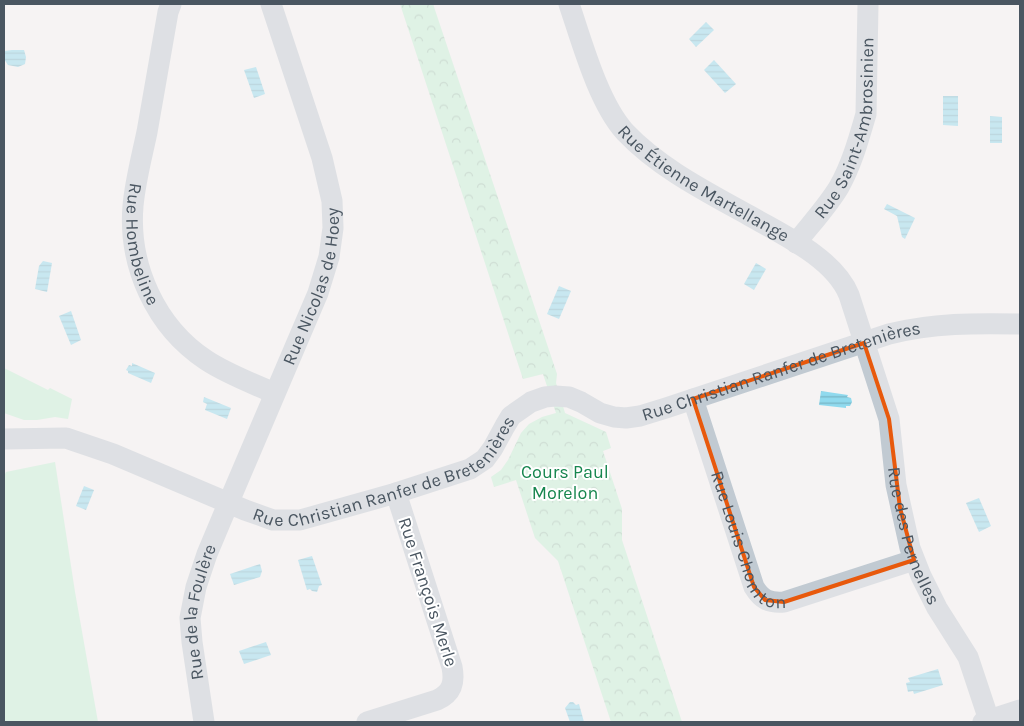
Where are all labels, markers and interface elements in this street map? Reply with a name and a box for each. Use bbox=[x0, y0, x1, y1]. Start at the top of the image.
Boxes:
street label: Rue Saint-Ambrosinien bbox=[809, 37, 878, 223]
street label: Rue Étienne Martellange bbox=[613, 120, 793, 247]
street label: Rue Hombeline bbox=[121, 181, 164, 309]
street label: Rue Nicolas de Hoey bbox=[278, 207, 344, 368]
street label: Rue Christian Ranfer de Bretenières bbox=[639, 317, 922, 426]
street label: Rue Christian Ranfer de Bretenières bbox=[250, 412, 520, 531]
park label: Cours Paul Morelon bbox=[521, 461, 609, 504]
street label: Rue des Pernelles bbox=[883, 466, 945, 609]
street label: Rue Louis Chomton bbox=[706, 468, 786, 613]
street label: Rue François Merle bbox=[393, 515, 463, 669]
street label: Rue de la Foulère bbox=[179, 541, 221, 681]

